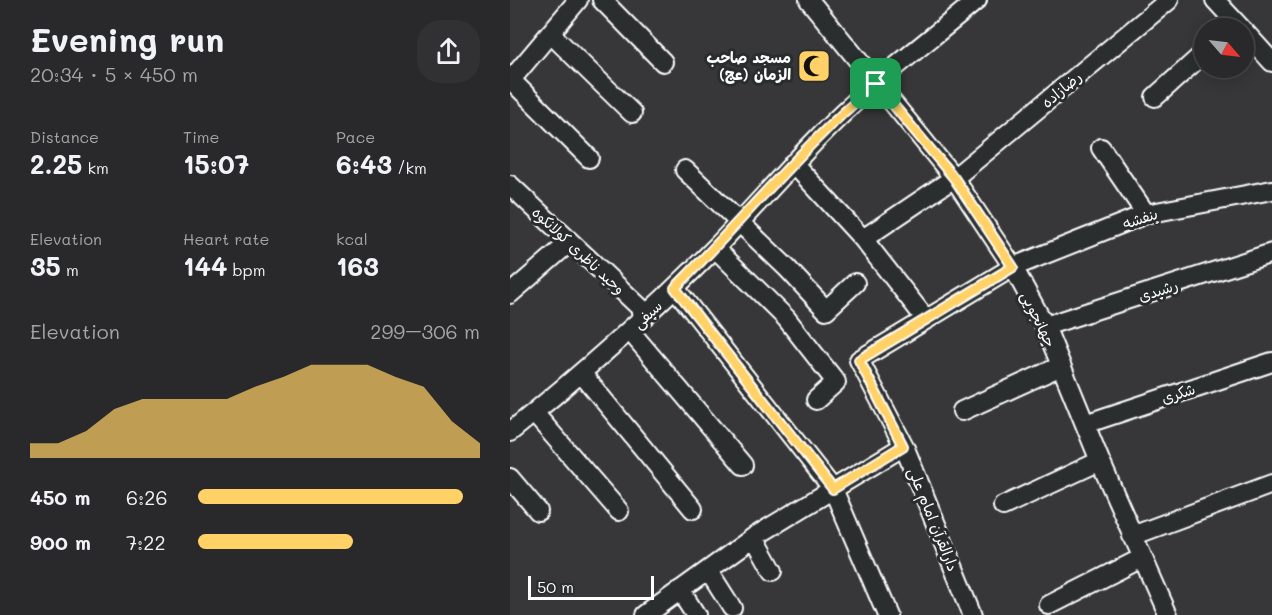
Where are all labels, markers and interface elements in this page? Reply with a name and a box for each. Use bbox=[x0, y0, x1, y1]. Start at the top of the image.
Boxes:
text: Evening run bbox=[30, 17, 224, 60]
north arrow bbox=[1194, 18, 1254, 78]
map controls bbox=[1194, 18, 1254, 78]
button: share bbox=[417, 20, 480, 83]
place label: مسجد صاحب الزمان (عج) bbox=[706, 47, 791, 84]
mosque icon: مسجد صاحب الزمان (عج) bbox=[796, 48, 832, 84]
pin bbox=[850, 58, 901, 109]
text: 20:34 · 5 × 450 m bbox=[30, 61, 198, 87]
street label: رضازاده bbox=[1037, 66, 1085, 112]
icon: arrive bbox=[859, 67, 892, 100]
text: Distance bbox=[30, 126, 99, 147]
text: Time bbox=[183, 126, 219, 147]
text: Pace bbox=[336, 126, 375, 147]
text: 2.25 bbox=[30, 147, 82, 181]
text: 15:07 bbox=[183, 147, 249, 181]
text: 6:43 bbox=[336, 147, 392, 181]
text: km bbox=[82, 157, 109, 178]
text: /km bbox=[392, 157, 427, 178]
street label: وحید ناظری کولانکوه bbox=[528, 202, 630, 299]
street label: بنفشه bbox=[1120, 203, 1160, 233]
text: Elevation bbox=[30, 228, 102, 249]
text: Heart rate bbox=[183, 228, 269, 249]
text: kcal bbox=[336, 228, 368, 249]
text: 35 bbox=[30, 249, 61, 283]
text: 144 bbox=[183, 249, 228, 283]
text: 163 bbox=[336, 249, 379, 283]
text: m bbox=[61, 259, 79, 280]
text: bpm bbox=[228, 259, 265, 280]
street label: رشیدی bbox=[1135, 274, 1181, 306]
street label: جهانجویی bbox=[1016, 288, 1061, 351]
street label: سیفی bbox=[628, 295, 667, 333]
text: Elevation bbox=[30, 318, 120, 344]
text: 299–306 m bbox=[370, 318, 480, 344]
street label: شکری bbox=[1158, 378, 1198, 408]
street label: دارالقرآن امام علی bbox=[902, 464, 964, 575]
text: 450 m bbox=[30, 484, 90, 510]
text: 6:26 bbox=[126, 484, 168, 510]
text: 900 m bbox=[30, 529, 91, 555]
text: 7:22 bbox=[126, 529, 166, 555]
scale bar bbox=[528, 573, 654, 600]
text: 50 m bbox=[537, 576, 574, 597]

